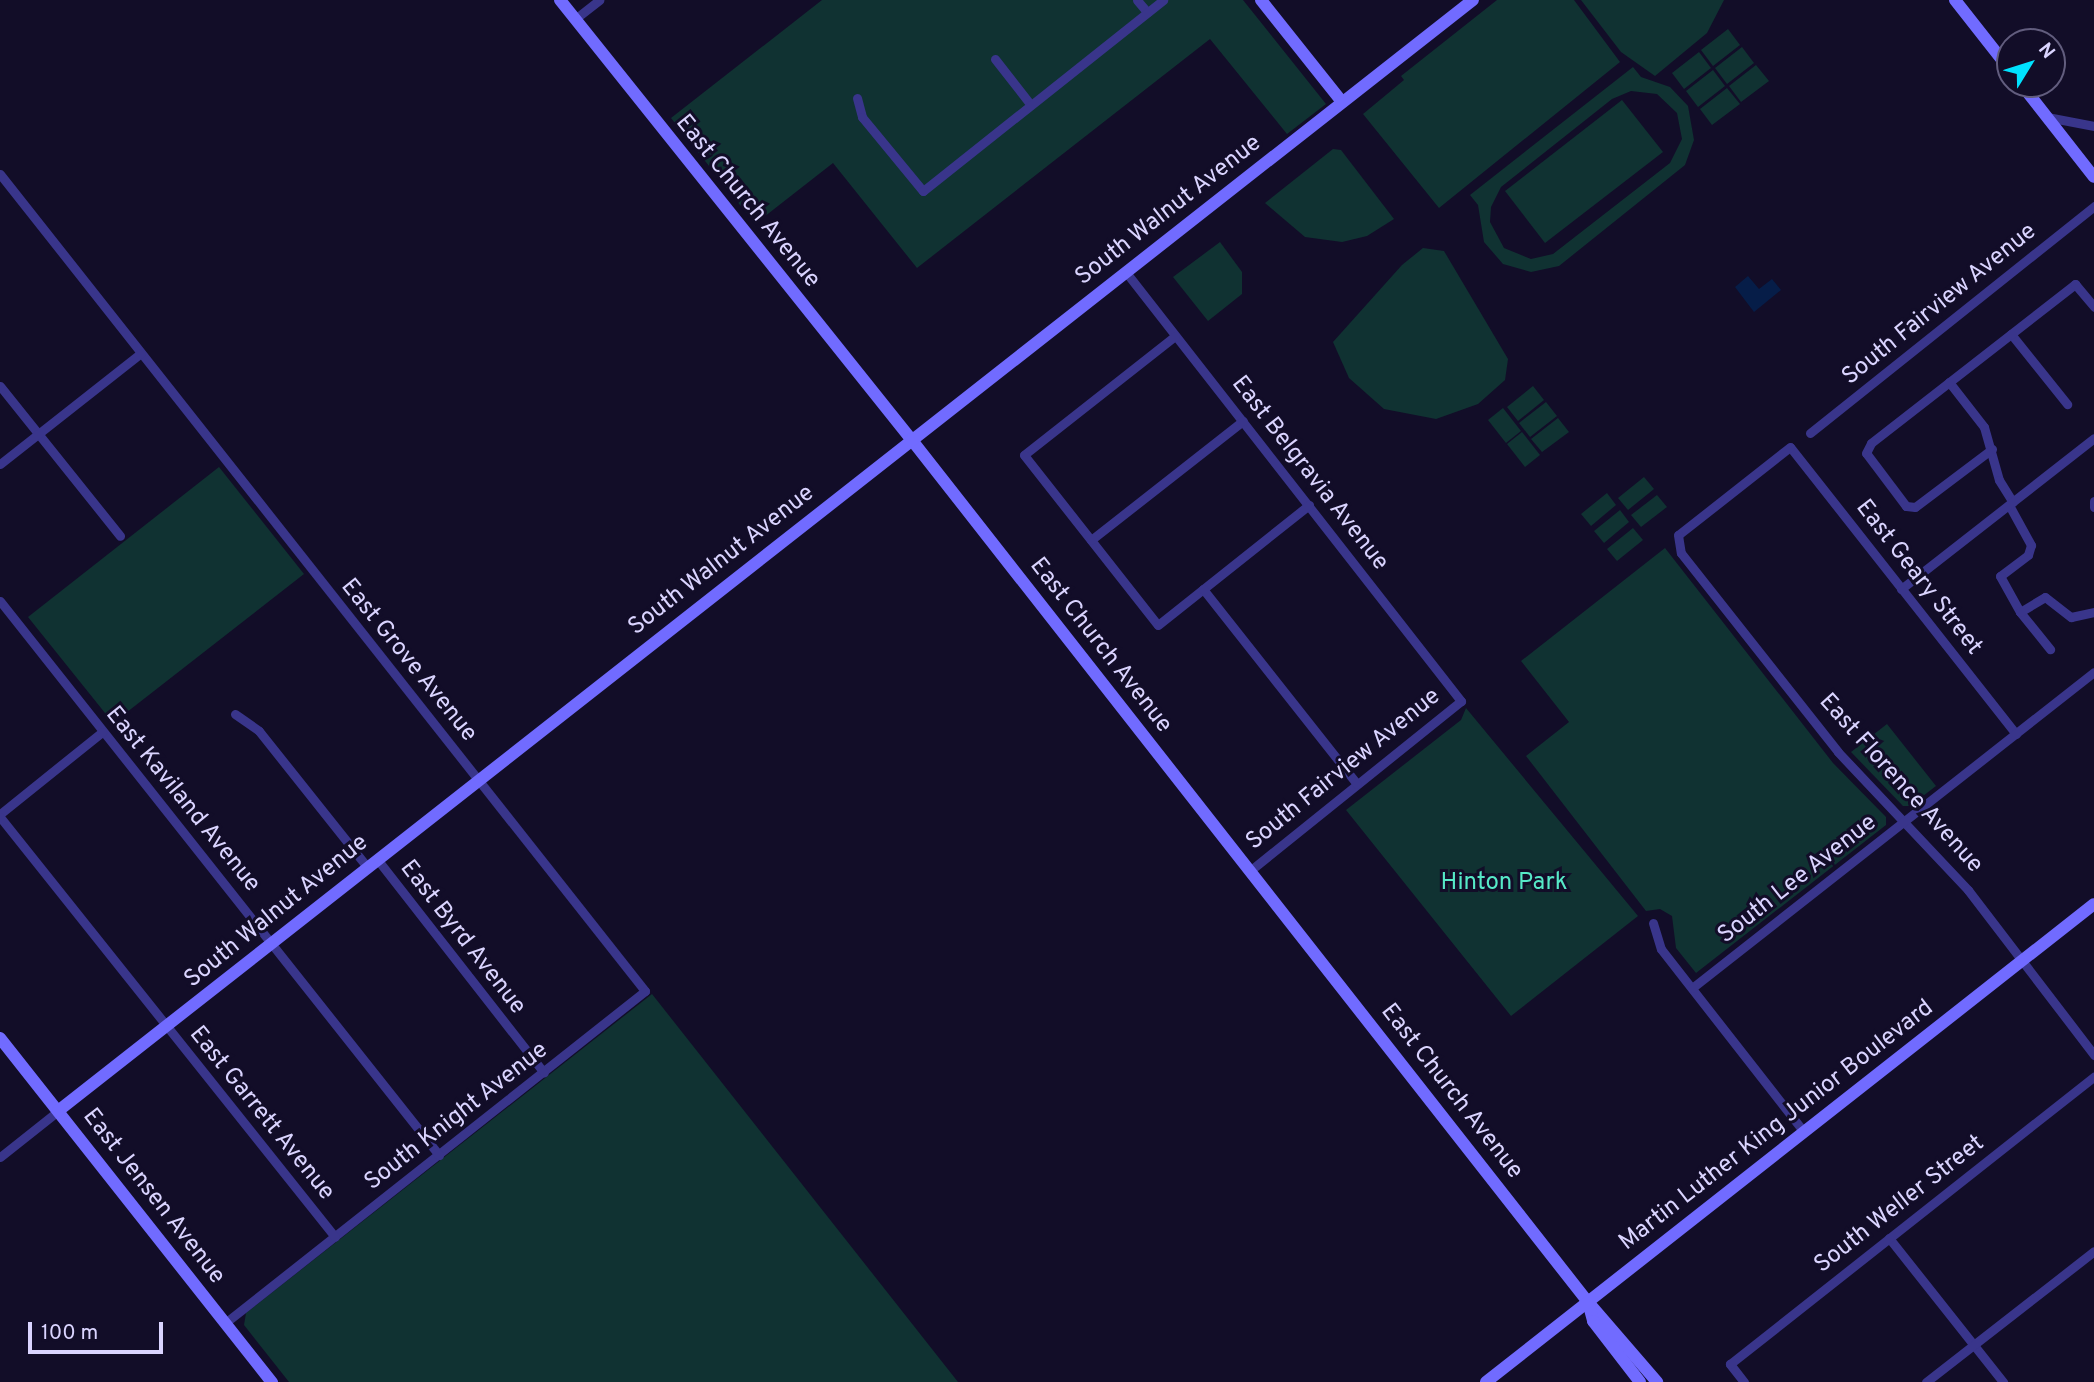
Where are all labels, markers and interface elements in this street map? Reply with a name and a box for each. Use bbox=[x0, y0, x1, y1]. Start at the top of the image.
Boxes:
north arrow bbox=[1996, 28, 2066, 98]
text: N bbox=[2032, 39, 2060, 64]
street label: East Church Avenue bbox=[668, 109, 826, 295]
street label: South Walnut Avenue bbox=[1070, 129, 1268, 293]
street label: South Fairview Avenue bbox=[1837, 217, 2043, 393]
street label: East Belgravia Avenue bbox=[1224, 371, 1394, 577]
street label: South Walnut Avenue bbox=[623, 479, 821, 643]
street label: East Geary Street bbox=[1849, 495, 1987, 661]
street label: East Church Avenue bbox=[1022, 552, 1178, 740]
street label: East Grove Avenue bbox=[333, 573, 483, 749]
street label: South Fairview Avenue bbox=[1241, 682, 1447, 858]
street label: East Florence Avenue bbox=[1812, 688, 1988, 880]
street label: East Kaviland Avenue bbox=[98, 701, 266, 899]
street label: South Lee Avenue bbox=[1713, 809, 1883, 951]
street label: South Walnut Avenue bbox=[179, 829, 375, 995]
street label: East Byrd Avenue bbox=[393, 855, 531, 1021]
park label: Hinton Park bbox=[1441, 870, 1567, 898]
street label: Martin Luther King Junior Boulevard bbox=[1614, 994, 1940, 1258]
street label: East Church Avenue bbox=[1373, 998, 1529, 1186]
street label: East Garrett Avenue bbox=[182, 1021, 340, 1207]
street label: South Knight Avenue bbox=[359, 1036, 555, 1198]
street label: East Jensen Avenue bbox=[75, 1103, 231, 1291]
street label: South Weller Street bbox=[1809, 1130, 1991, 1280]
scale bar bbox=[32, 1308, 166, 1352]
text: 100 m bbox=[41, 1320, 98, 1347]

